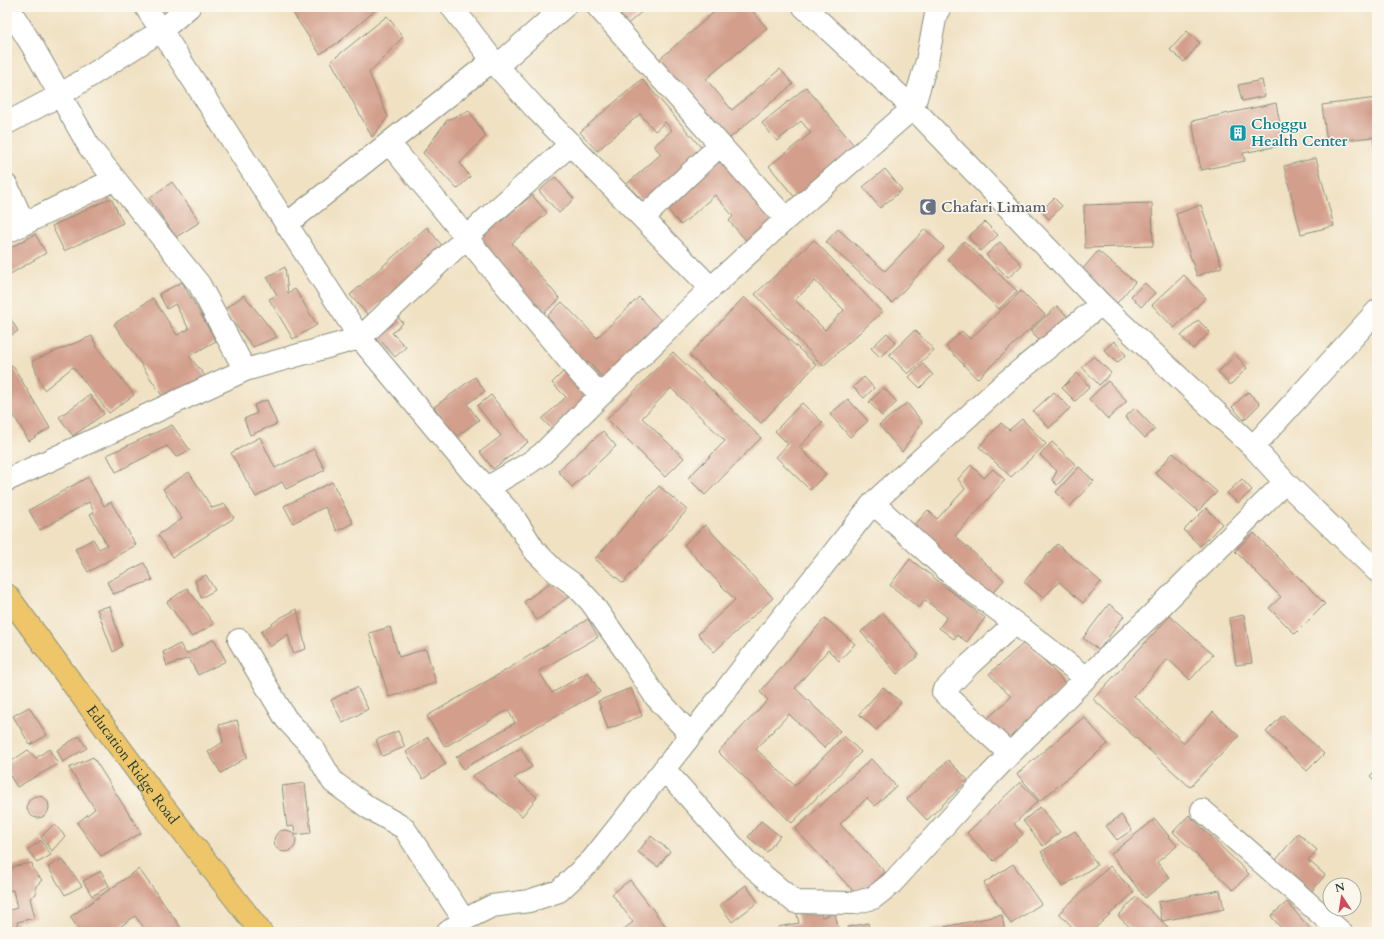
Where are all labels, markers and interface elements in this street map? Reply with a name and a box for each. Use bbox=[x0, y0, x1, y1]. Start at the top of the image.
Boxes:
place label: Choggu Health Center bbox=[1251, 114, 1349, 151]
building icon: Choggu Health Center bbox=[1228, 123, 1248, 143]
mosque icon: Chafari Limam bbox=[918, 197, 938, 217]
place label: Chafari Limam bbox=[941, 197, 1046, 217]
street label: Education Ridge Road bbox=[82, 701, 183, 828]
north arrow bbox=[1322, 877, 1362, 917]
text: N bbox=[1334, 879, 1347, 896]

